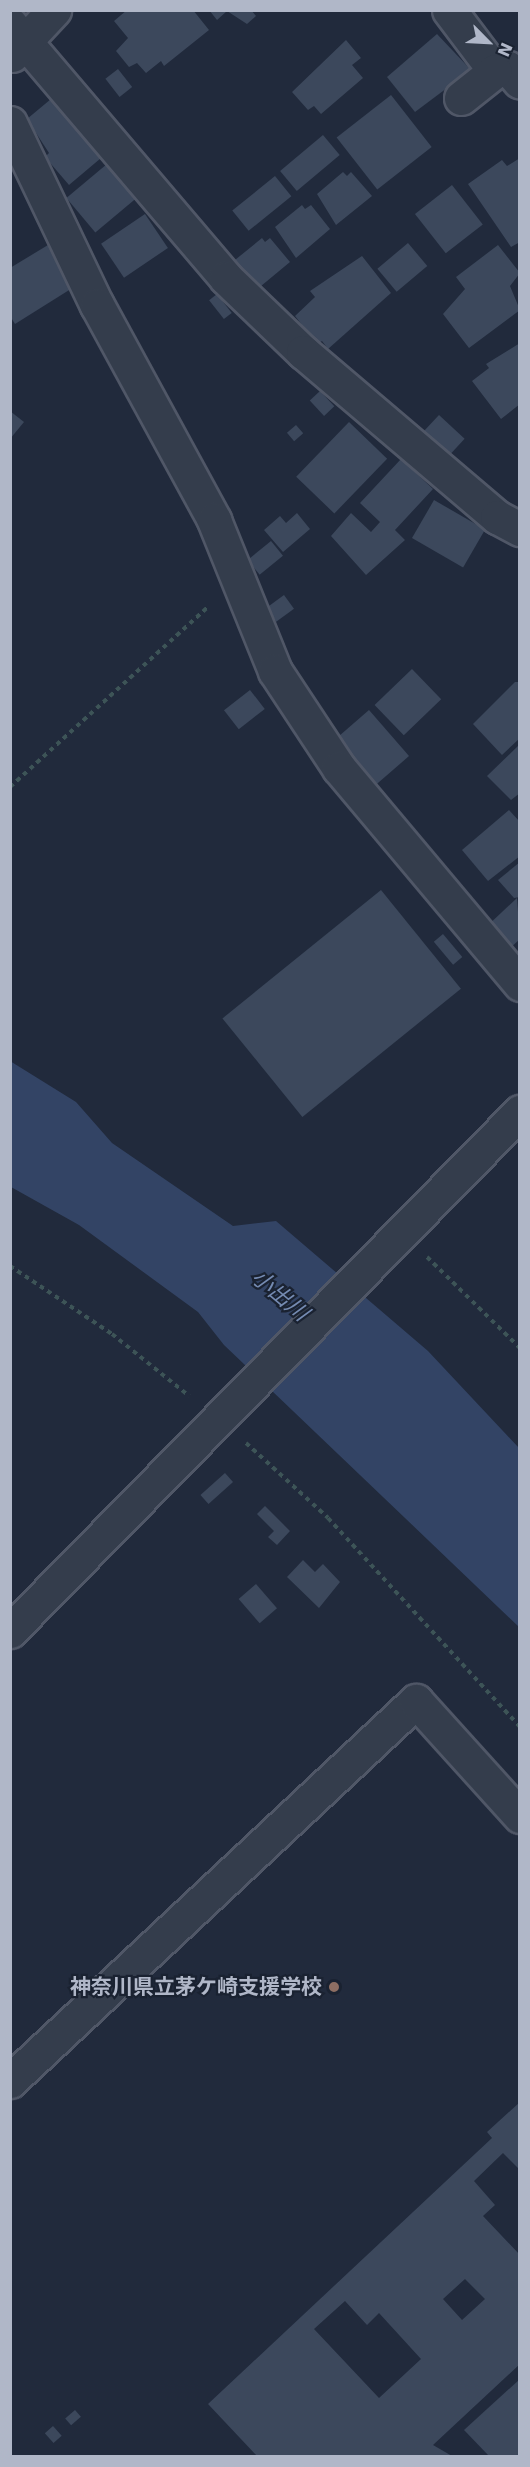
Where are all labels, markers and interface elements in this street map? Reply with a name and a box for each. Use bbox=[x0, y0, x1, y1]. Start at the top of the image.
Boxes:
north arrow bbox=[458, 12, 518, 72]
text: N bbox=[494, 40, 516, 59]
water label: 小出川 bbox=[246, 1264, 314, 1326]
place label: 神奈川県立茅ケ崎支援学校 bbox=[70, 1974, 322, 2000]
marker: 神奈川県立茅ケ崎支援学校 bbox=[327, 1980, 341, 1994]

